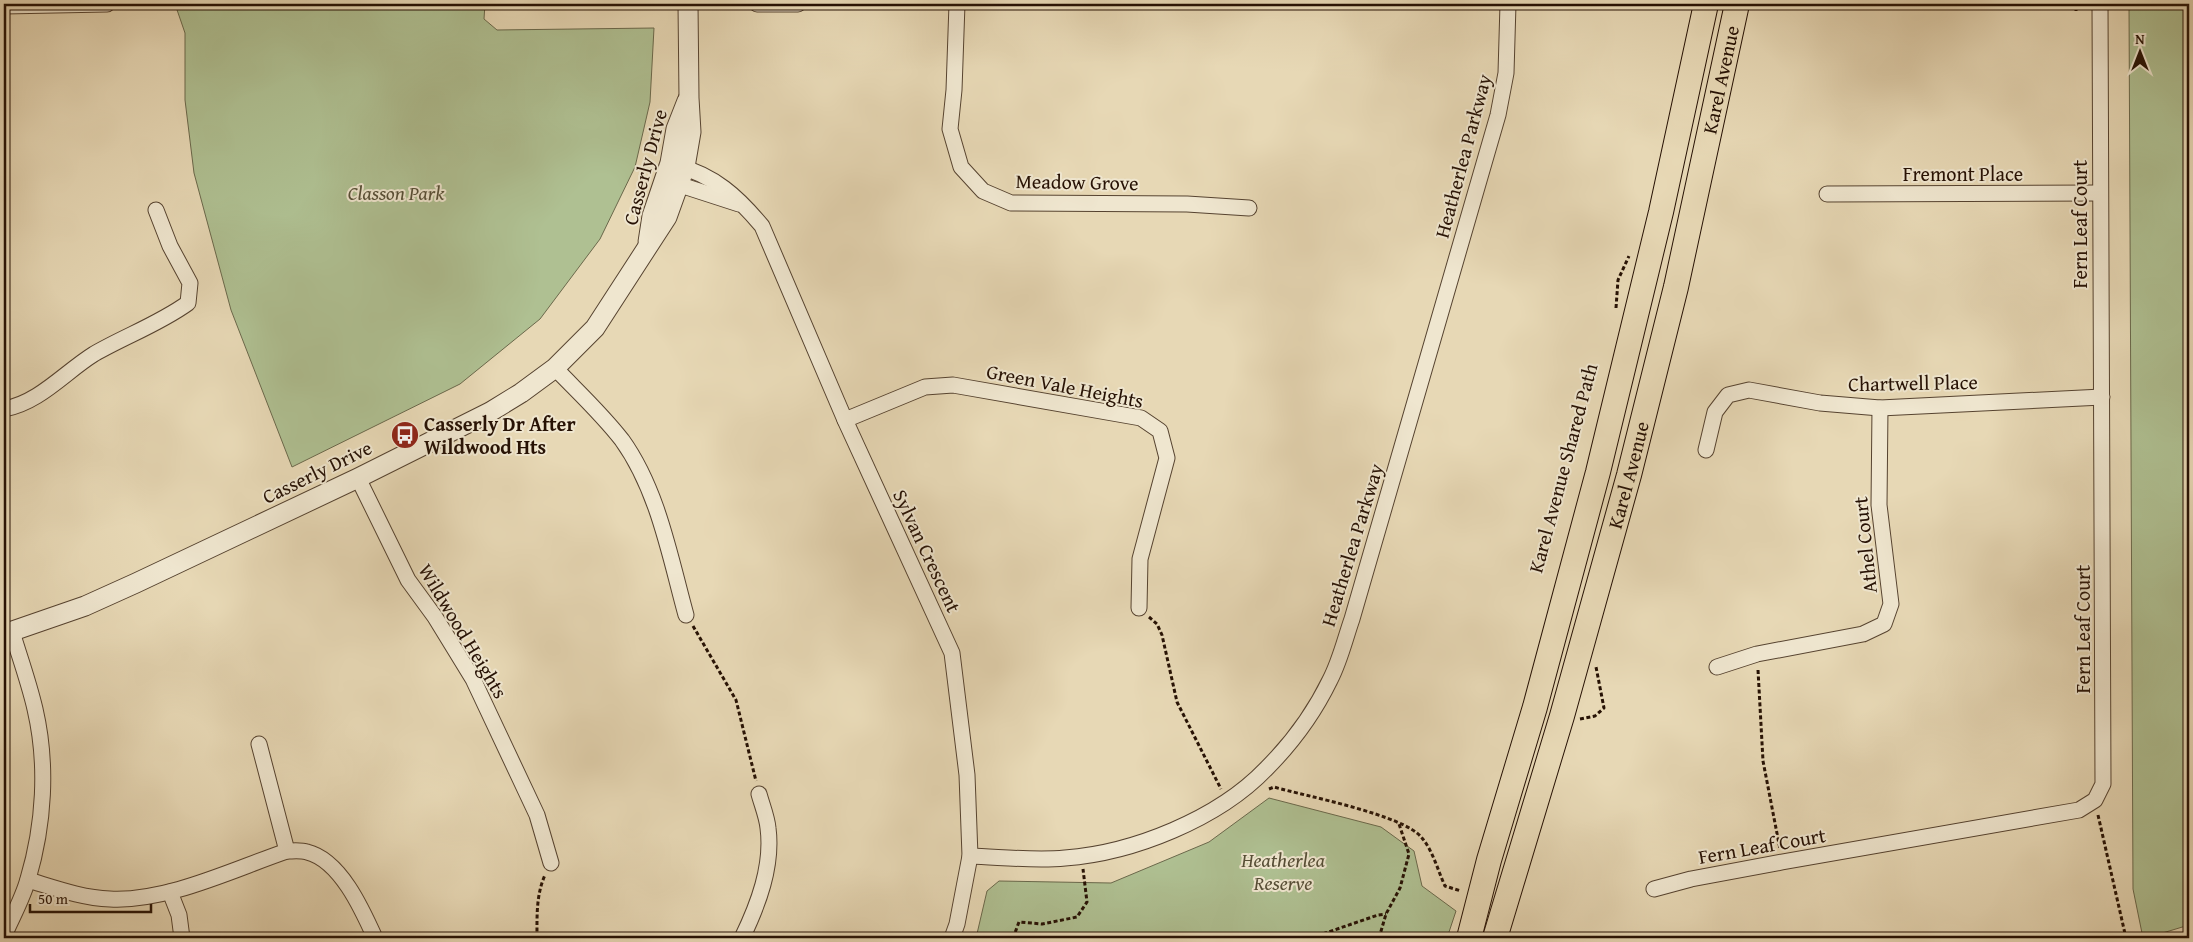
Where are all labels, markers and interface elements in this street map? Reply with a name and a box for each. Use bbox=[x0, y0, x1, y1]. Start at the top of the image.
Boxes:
street label: Karel Avenue bbox=[1694, 23, 1746, 136]
north arrow bbox=[2116, 28, 2166, 78]
text: N bbox=[2135, 29, 2145, 49]
street label: Heatherlea Parkway bbox=[1427, 71, 1498, 241]
street label: Casserly Drive bbox=[615, 106, 674, 228]
street label: Fremont Place bbox=[1903, 159, 2023, 188]
street label: Fern Leaf Court bbox=[2065, 160, 2094, 288]
street label: Meadow Grove bbox=[1015, 166, 1139, 197]
park label: Classon Park bbox=[348, 178, 445, 207]
street label: Green Vale Heights bbox=[984, 356, 1146, 415]
street label: Karel Avenue Shared Path bbox=[1521, 360, 1604, 576]
street label: Chartwell Place bbox=[1848, 367, 1978, 398]
place label: Casserly Dr After Wildwood Hts bbox=[424, 409, 576, 461]
street label: Karel Avenue bbox=[1600, 418, 1656, 532]
bus stop icon: Casserly Dr After Wildwood Hts bbox=[390, 420, 420, 450]
street label: Casserly Drive bbox=[257, 433, 376, 511]
street label: Heatherlea Parkway bbox=[1313, 460, 1390, 630]
street label: Sylvan Crescent bbox=[886, 485, 969, 617]
street label: Athel Court bbox=[1845, 495, 1884, 595]
street label: Wildwood Heights bbox=[412, 558, 515, 704]
street label: Fern Leaf Court bbox=[2068, 565, 2097, 693]
street label: Fern Leaf Court bbox=[1696, 820, 1828, 871]
park label: Heatherlea Reserve bbox=[1240, 845, 1326, 897]
scale bar bbox=[30, 882, 151, 914]
text: 50 m bbox=[38, 888, 69, 909]

